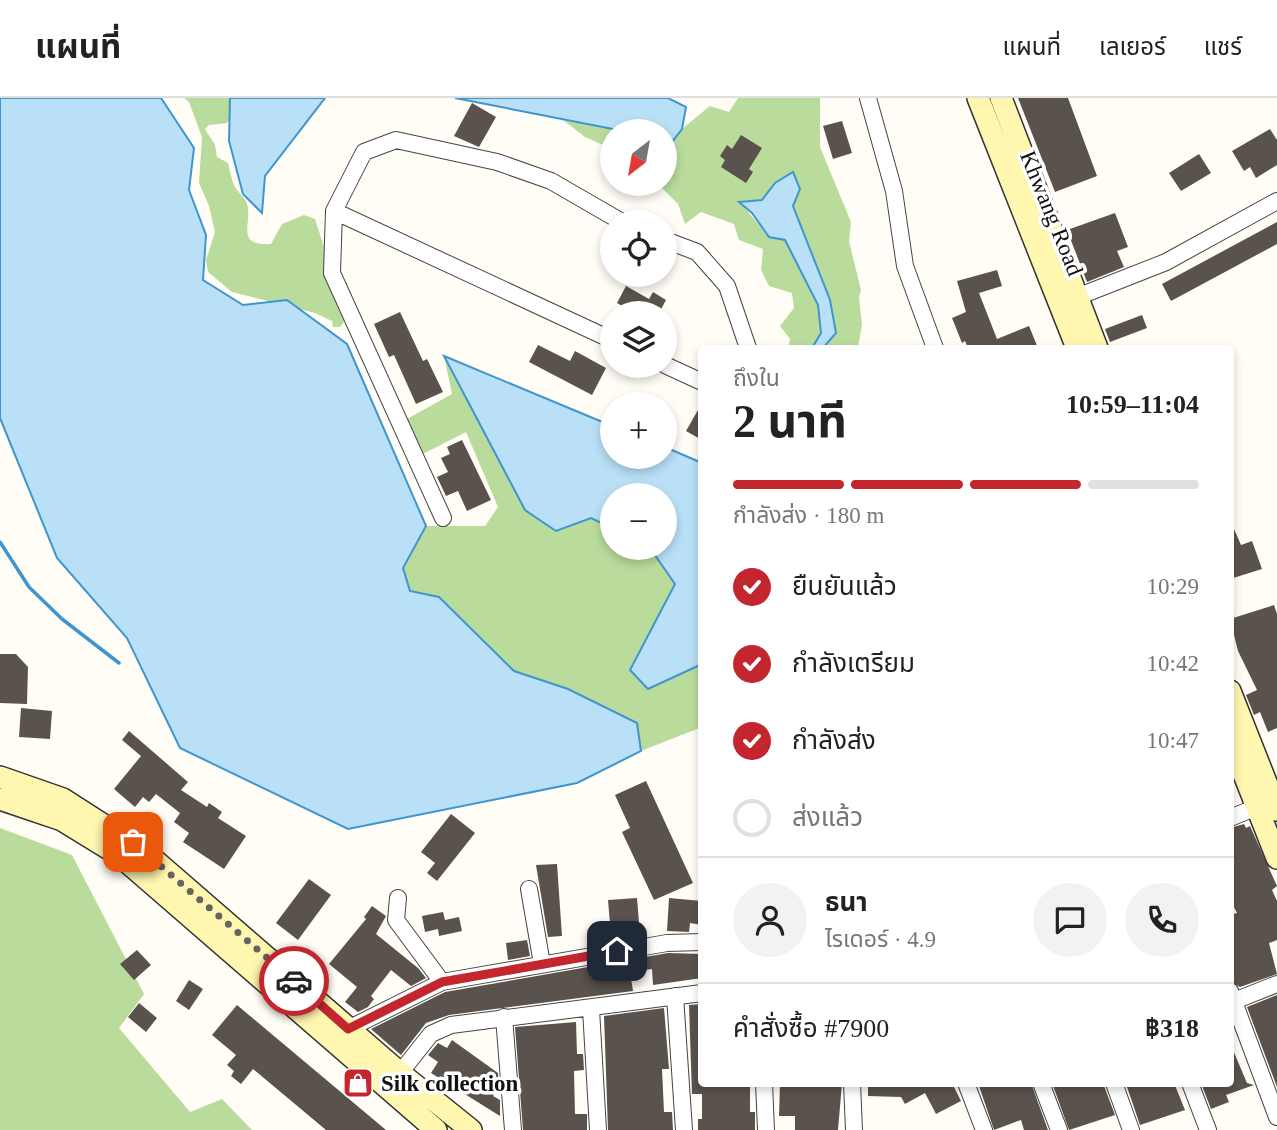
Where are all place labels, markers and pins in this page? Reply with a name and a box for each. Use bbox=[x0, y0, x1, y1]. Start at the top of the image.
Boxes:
pin bbox=[103, 812, 163, 872]
pin bbox=[587, 921, 647, 981]
shop icon: Silk collection bbox=[341, 1066, 375, 1100]
place label: Silk collection bbox=[381, 1071, 519, 1096]

